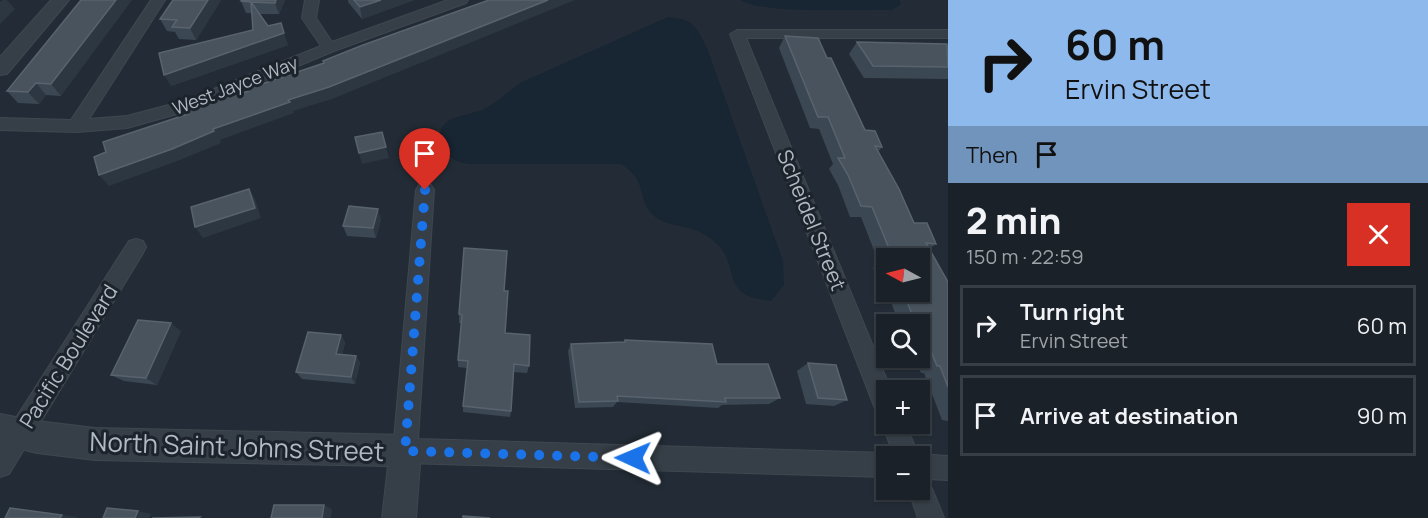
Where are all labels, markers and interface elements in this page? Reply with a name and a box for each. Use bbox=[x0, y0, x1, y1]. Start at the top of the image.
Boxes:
text: 60 m bbox=[1065, 15, 1165, 73]
icon: right bbox=[966, 24, 1044, 102]
street label: West Jayce Way bbox=[169, 50, 302, 120]
text: Ervin Street bbox=[1065, 70, 1211, 107]
pin bbox=[399, 128, 450, 190]
icon: arrive bbox=[408, 137, 441, 170]
icon: arrive bbox=[1030, 138, 1063, 171]
text: Then bbox=[966, 140, 1018, 170]
street label: Scheidel Street bbox=[771, 145, 853, 295]
text: 2 min bbox=[966, 196, 1061, 245]
button: close bbox=[1347, 203, 1410, 266]
text: 150 m · 22:59 bbox=[966, 243, 1084, 270]
north arrow bbox=[876, 248, 930, 302]
map controls bbox=[876, 248, 930, 500]
street label: Pacific Boulevard bbox=[13, 279, 123, 433]
text: Turn right bbox=[1020, 297, 1125, 327]
icon: right bbox=[969, 309, 1002, 342]
text: 60 m bbox=[1357, 311, 1407, 341]
button: search bbox=[876, 314, 930, 368]
text: Ervin Street bbox=[1020, 327, 1128, 354]
button: + bbox=[876, 380, 930, 434]
icon: arrive bbox=[969, 399, 1002, 432]
text: Arrive at destination bbox=[1020, 401, 1238, 431]
text: 90 m bbox=[1357, 401, 1407, 431]
street label: North Saint Johns Street bbox=[89, 423, 385, 469]
position arrow bbox=[601, 426, 665, 490]
button: − bbox=[876, 446, 930, 500]

